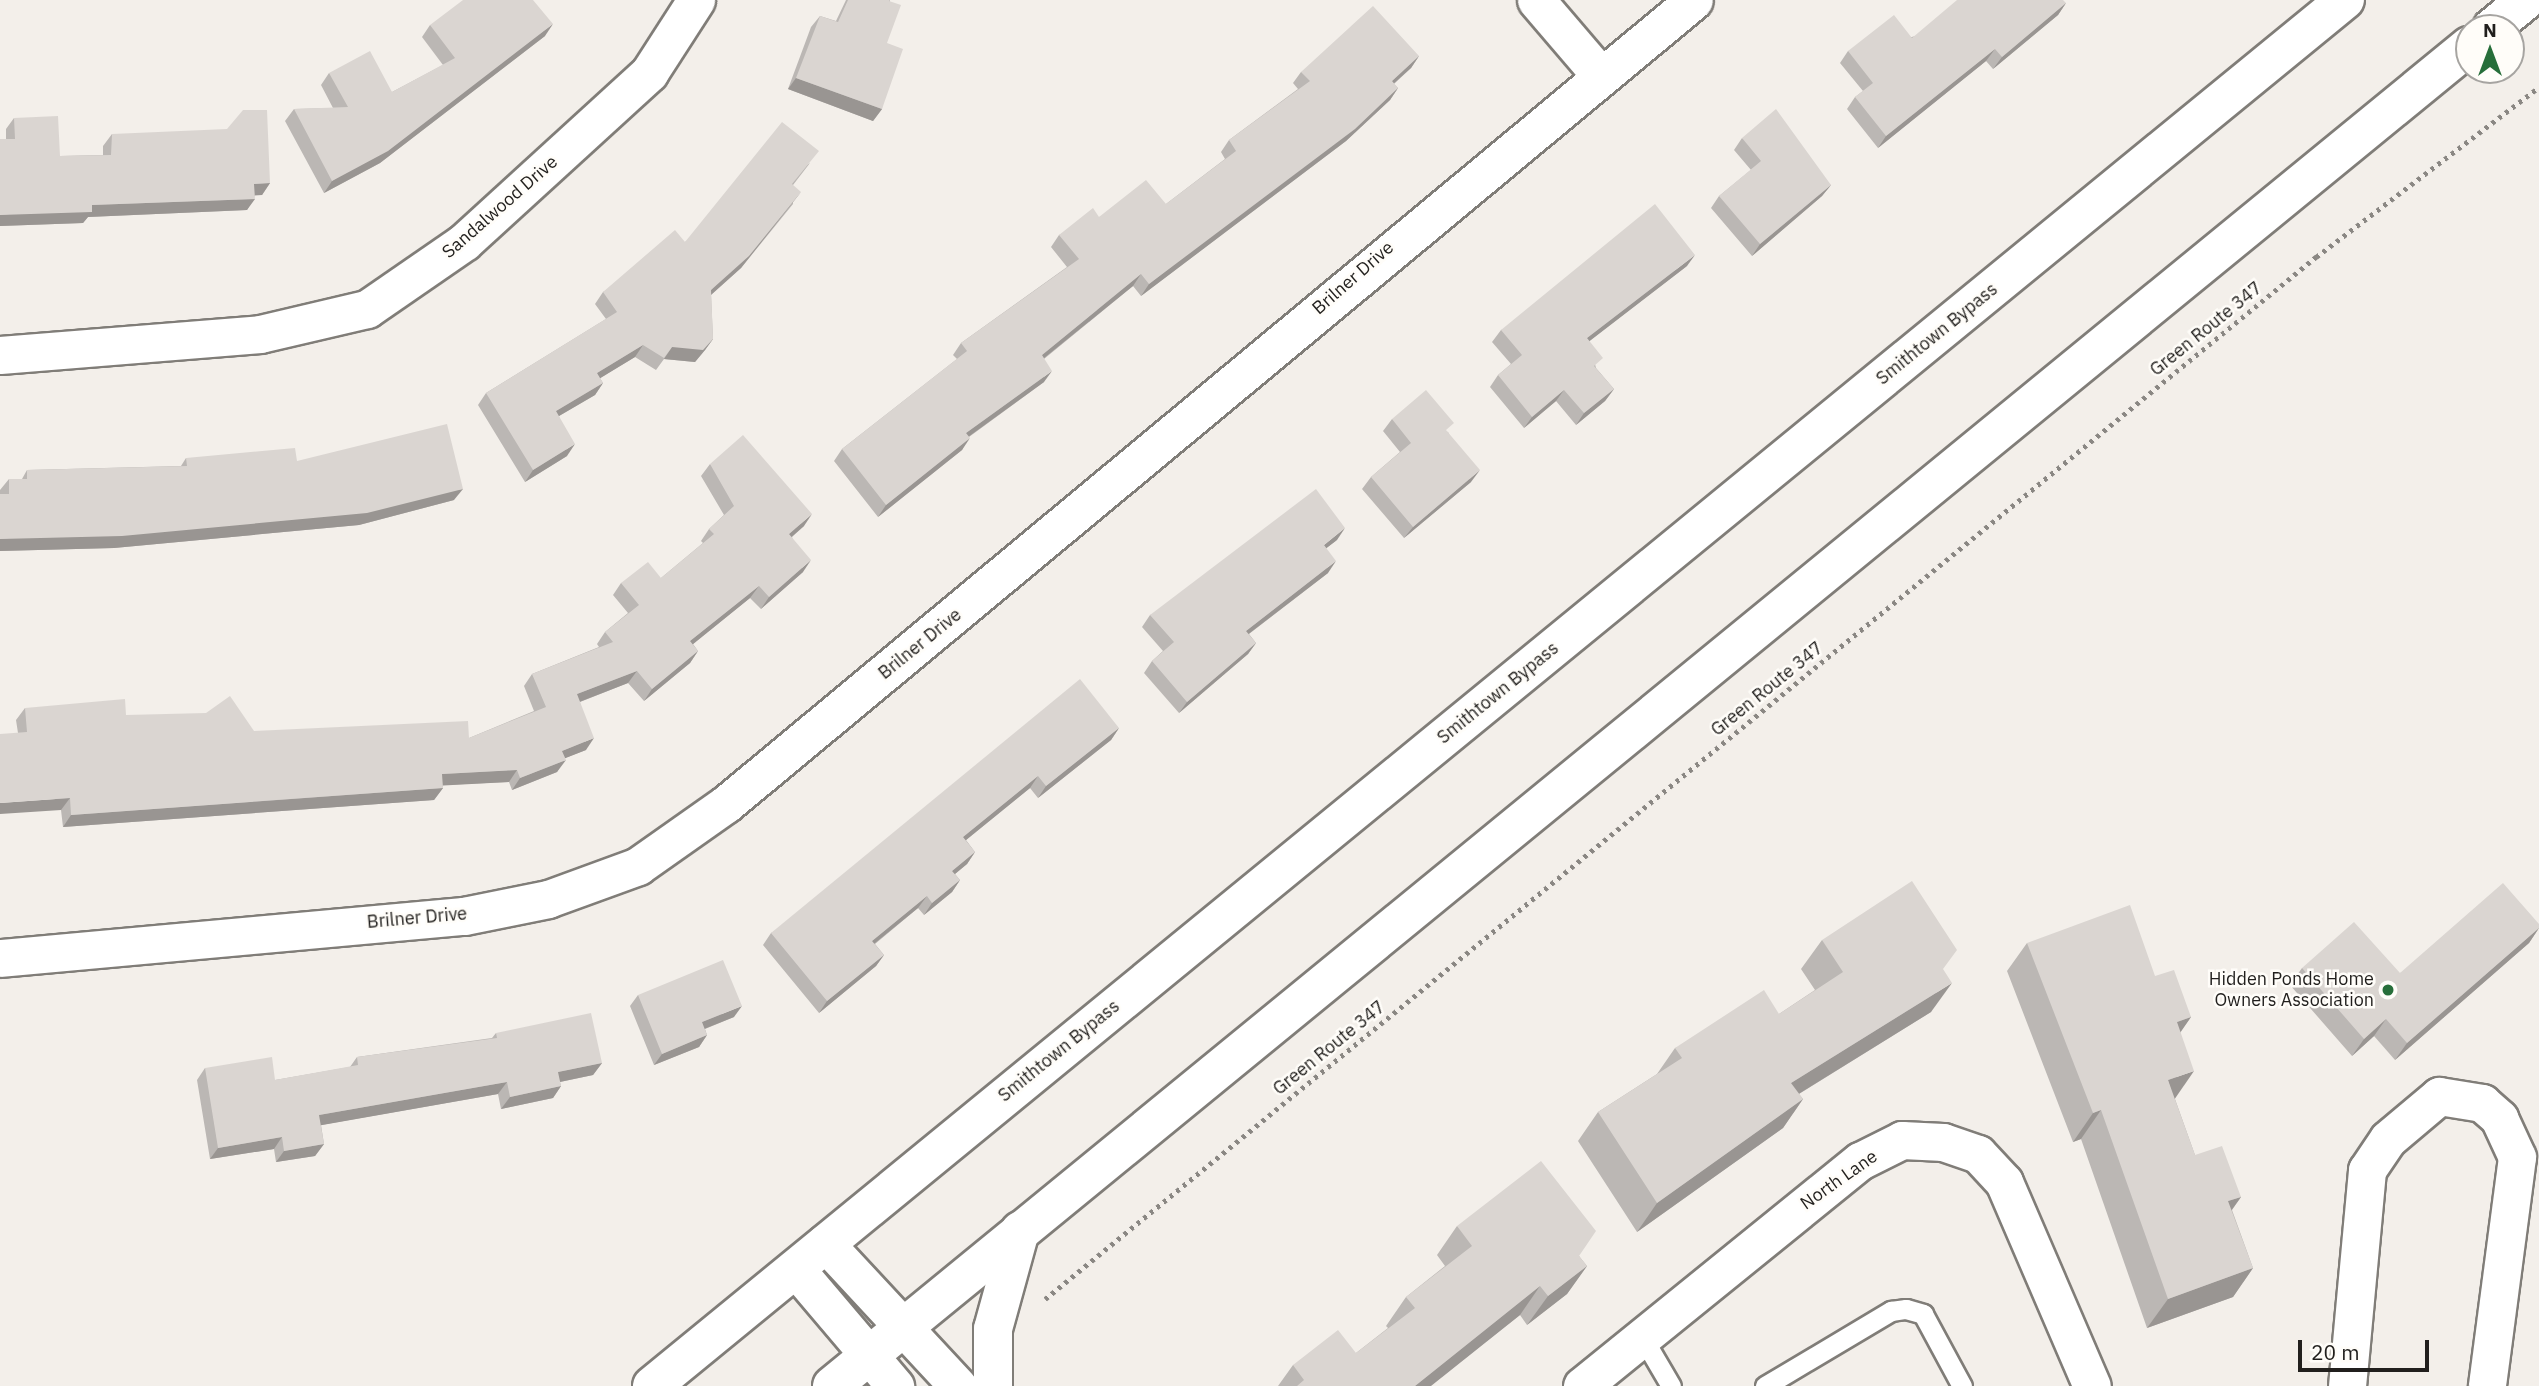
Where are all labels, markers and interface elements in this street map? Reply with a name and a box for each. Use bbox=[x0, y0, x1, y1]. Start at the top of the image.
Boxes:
north arrow bbox=[2455, 14, 2525, 84]
text: N bbox=[2483, 18, 2497, 42]
street label: Sandalwood Drive bbox=[438, 151, 562, 263]
street label: Brilner Drive bbox=[1308, 237, 1398, 319]
street label: Green Route 347 bbox=[2146, 277, 2266, 381]
street label: Smithtown Bypass bbox=[1872, 278, 2002, 390]
street label: Brilner Drive bbox=[874, 604, 966, 684]
street label: Smithtown Bypass bbox=[1433, 637, 1563, 749]
street label: Green Route 347 bbox=[1707, 637, 1827, 741]
street label: Brilner Drive bbox=[366, 903, 468, 933]
place label: Hidden Ponds Home Owners Association bbox=[2209, 969, 2374, 1012]
marker: Hidden Ponds Home Owners Association bbox=[2380, 982, 2396, 998]
street label: Smithtown Bypass bbox=[994, 995, 1124, 1107]
street label: Green Route 347 bbox=[1269, 996, 1389, 1100]
street label: North Lane bbox=[1796, 1146, 1882, 1214]
scale bar bbox=[2301, 1326, 2432, 1370]
text: 20 m bbox=[2311, 1338, 2360, 1366]

